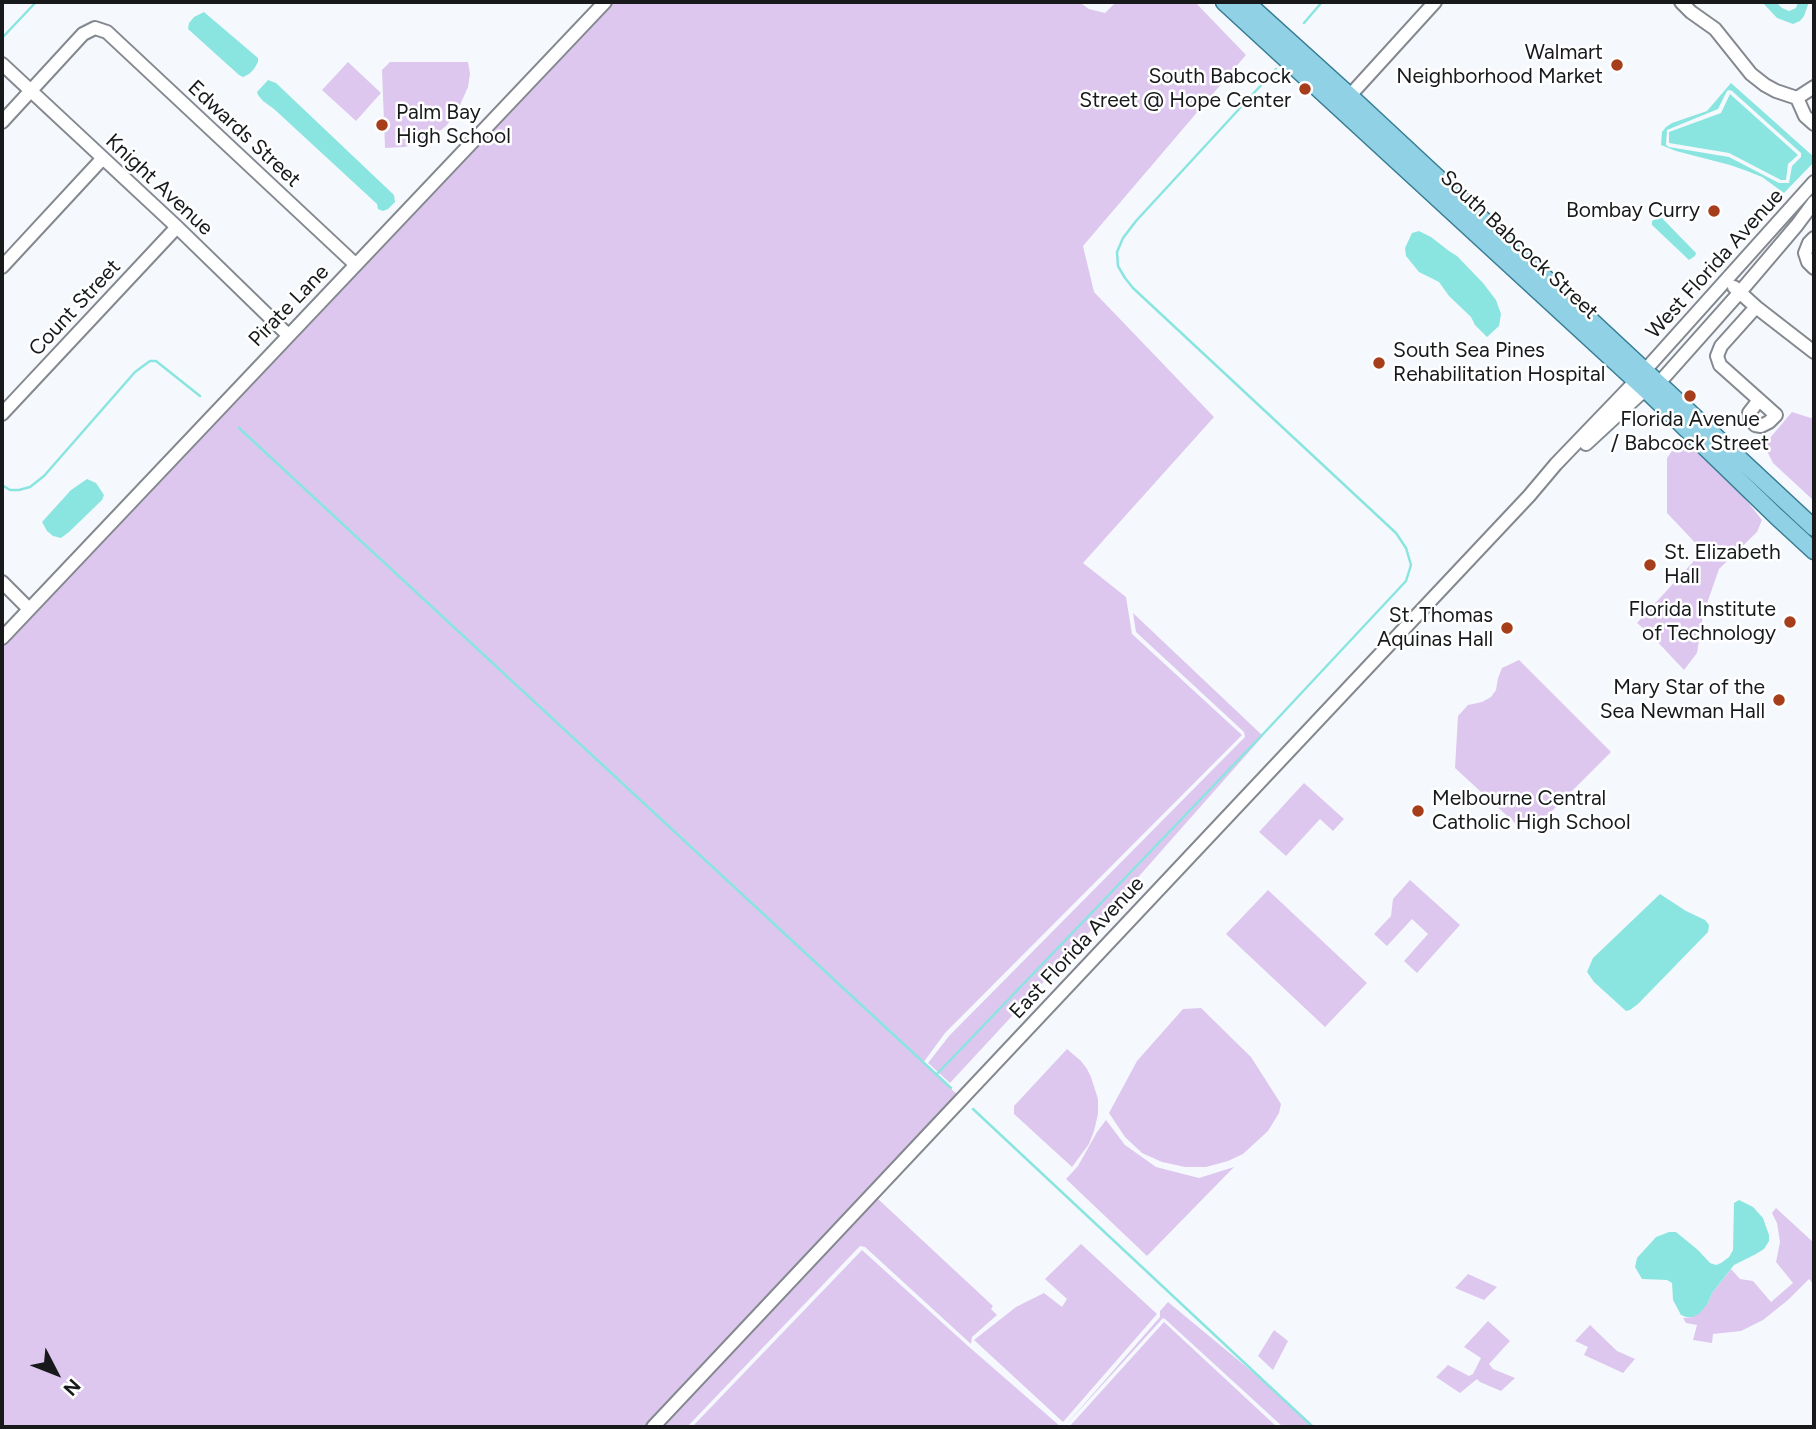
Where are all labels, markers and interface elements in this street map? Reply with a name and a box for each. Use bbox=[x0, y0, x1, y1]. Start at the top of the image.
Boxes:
place label: Walmart Neighborhood Market bbox=[1396, 40, 1603, 90]
marker: Walmart Neighborhood Market bbox=[1609, 57, 1625, 73]
place label: South Babcock Street @ Hope Center bbox=[1079, 64, 1291, 114]
street label: Edwards Street bbox=[182, 75, 306, 193]
marker: South Babcock Street @ Hope Center bbox=[1297, 81, 1313, 97]
place label: Palm Bay High School bbox=[396, 100, 511, 150]
marker: Palm Bay High School bbox=[374, 117, 390, 133]
street label: Knight Avenue bbox=[100, 129, 218, 241]
street label: South Babcock Street bbox=[1435, 165, 1603, 325]
street label: West Florida Avenue bbox=[1641, 184, 1789, 344]
place label: Bombay Curry bbox=[1566, 198, 1700, 224]
marker: Bombay Curry bbox=[1706, 203, 1722, 219]
street label: Count Street bbox=[24, 255, 126, 361]
street label: Pirate Lane bbox=[244, 260, 334, 352]
place label: South Sea Pines Rehabilitation Hospital bbox=[1393, 338, 1605, 388]
marker: South Sea Pines Rehabilitation Hospital bbox=[1371, 355, 1387, 371]
marker: Florida Avenue / Babcock Street bbox=[1682, 388, 1698, 404]
place label: Florida Avenue / Babcock Street bbox=[1611, 407, 1769, 457]
place label: St. Elizabeth Hall bbox=[1664, 540, 1781, 590]
marker: St. Elizabeth Hall bbox=[1642, 557, 1658, 573]
place label: Florida Institute of Technology bbox=[1629, 597, 1776, 647]
place label: St. Thomas Aquinas Hall bbox=[1377, 603, 1493, 653]
marker: Florida Institute of Technology bbox=[1782, 614, 1798, 630]
marker: St. Thomas Aquinas Hall bbox=[1499, 620, 1515, 636]
place label: Mary Star of the Sea Newman Hall bbox=[1600, 675, 1765, 725]
marker: Mary Star of the Sea Newman Hall bbox=[1771, 692, 1787, 708]
place label: Melbourne Central Catholic High School bbox=[1432, 786, 1631, 836]
marker: Melbourne Central Catholic High School bbox=[1410, 803, 1426, 819]
street label: East Florida Avenue bbox=[1005, 872, 1149, 1024]
north arrow bbox=[21, 1338, 91, 1408]
text: N bbox=[59, 1374, 85, 1401]

